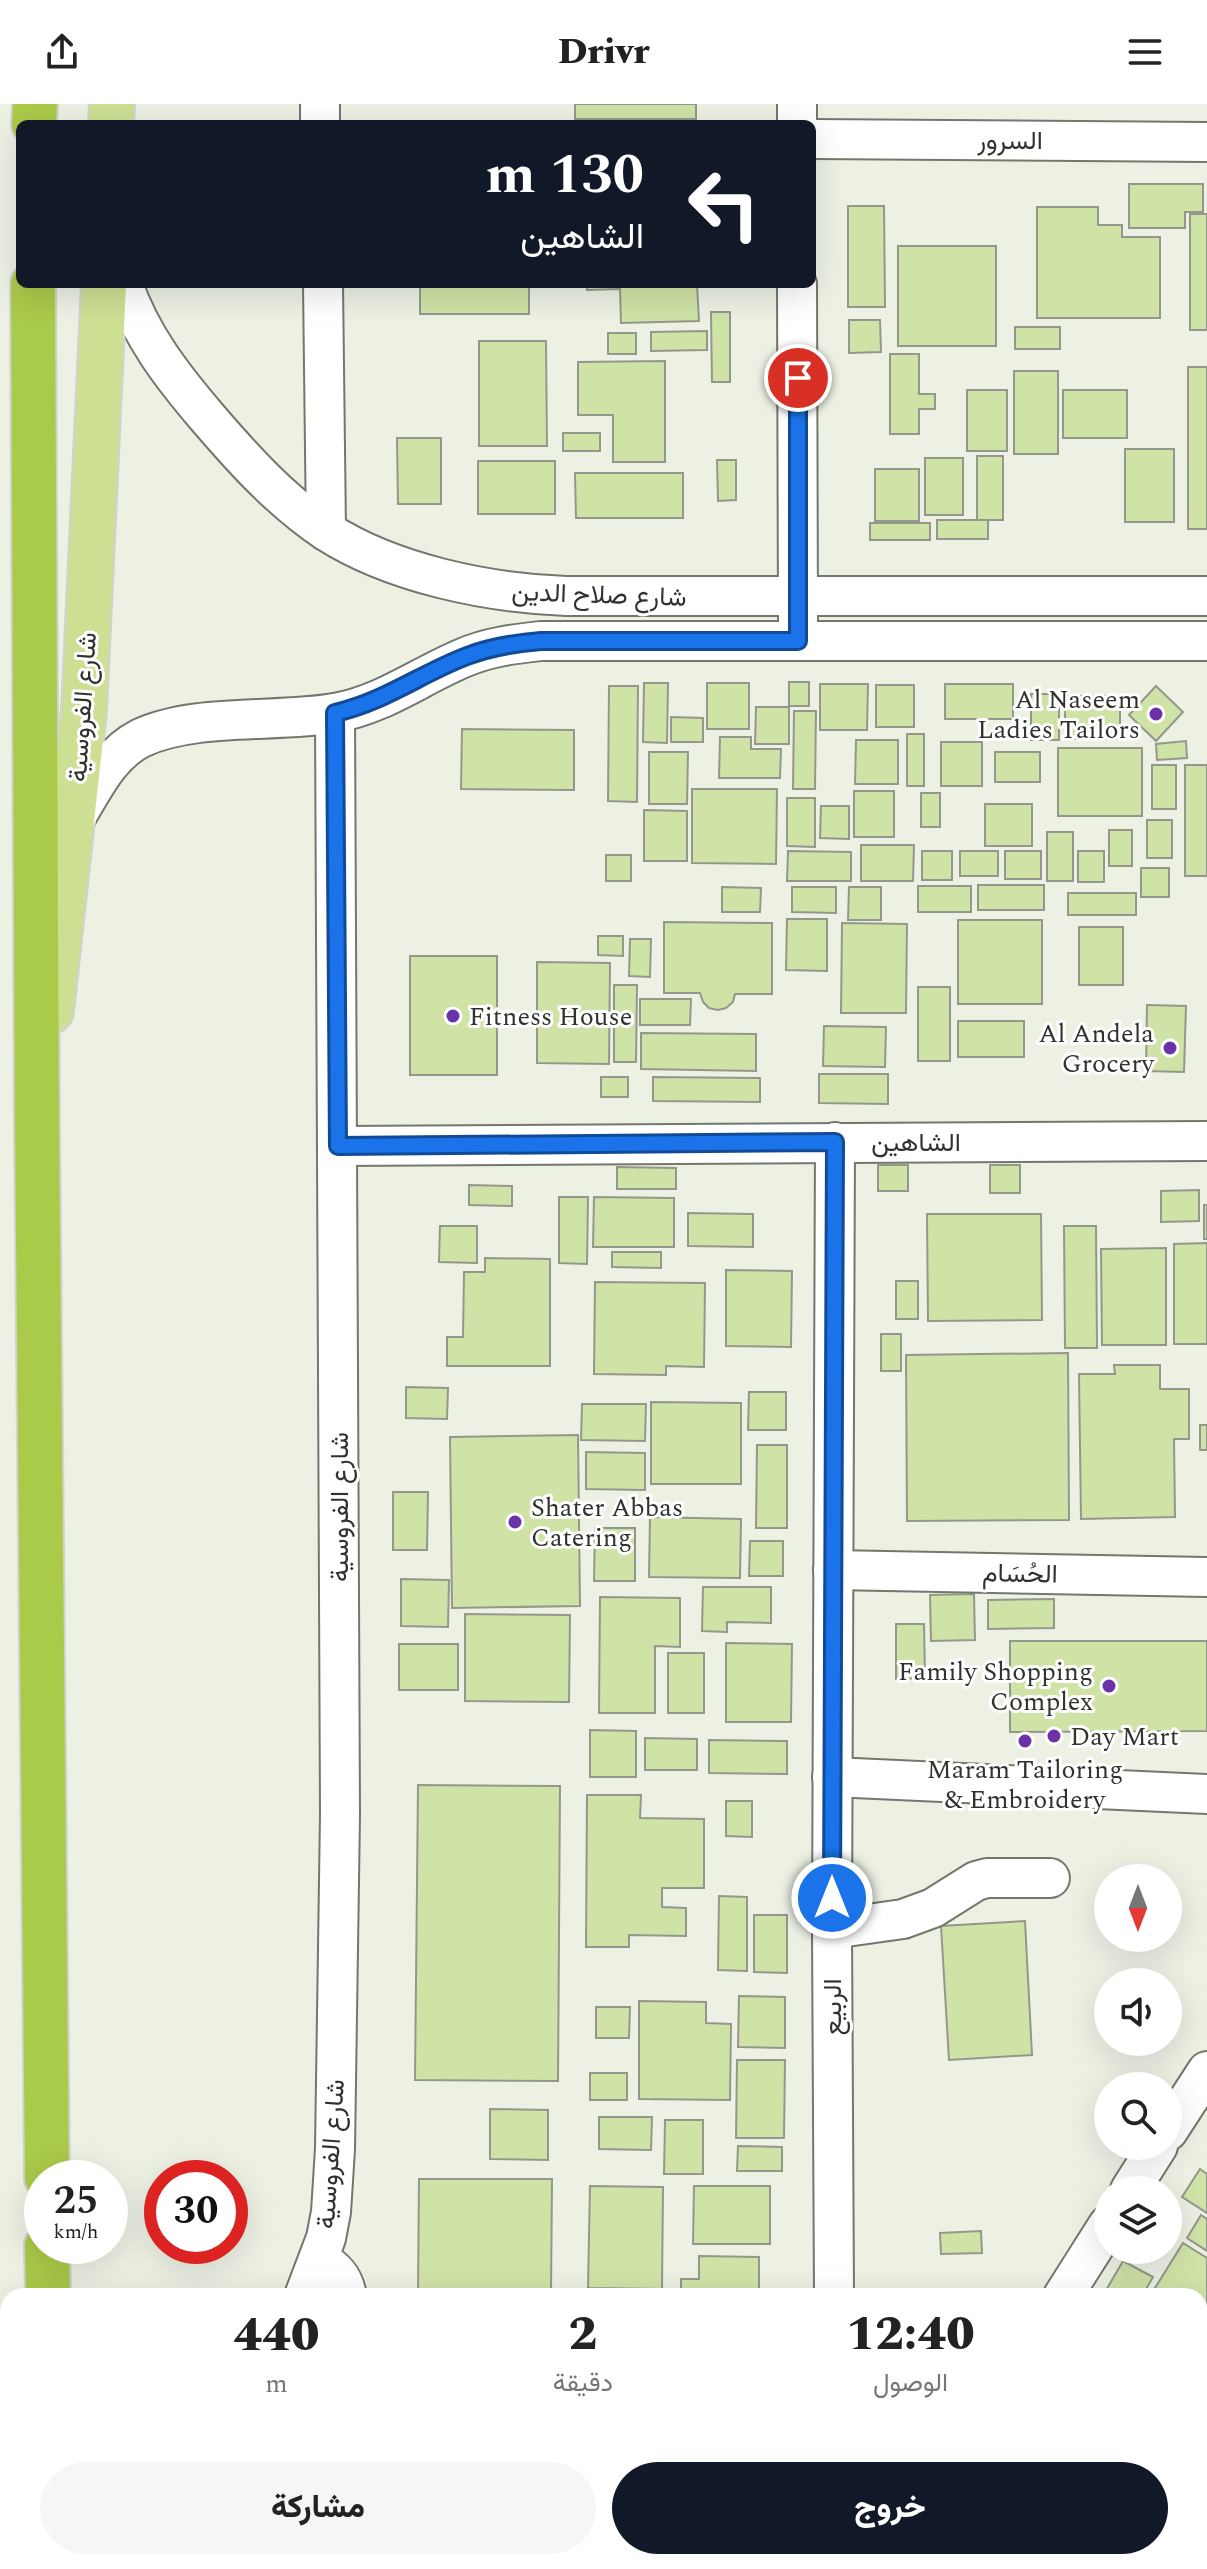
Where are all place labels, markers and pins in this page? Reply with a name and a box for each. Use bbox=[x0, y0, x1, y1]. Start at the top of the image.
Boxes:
pin bbox=[764, 344, 832, 412]
place label: Al Naseem Ladies Tailors bbox=[977, 680, 1140, 750]
marker: Al Naseem Ladies Tailors bbox=[1147, 705, 1165, 723]
place label: Fitness House bbox=[469, 997, 632, 1037]
marker: Fitness House bbox=[444, 1007, 462, 1025]
place label: Al Andela Grocery bbox=[1039, 1014, 1156, 1084]
marker: Al Andela Grocery bbox=[1161, 1039, 1179, 1057]
place label: Shater Abbas Catering bbox=[531, 1488, 683, 1558]
marker: Shater Abbas Catering bbox=[506, 1513, 524, 1531]
place label: Family Shopping Complex bbox=[898, 1652, 1093, 1722]
marker: Family Shopping Complex bbox=[1100, 1677, 1118, 1695]
place label: Day Mart bbox=[1070, 1717, 1179, 1757]
marker: Day Mart bbox=[1045, 1727, 1063, 1745]
marker: Maram Tailoring & Embroidery bbox=[1016, 1732, 1034, 1750]
place label: Maram Tailoring & Embroidery bbox=[927, 1750, 1123, 1820]

